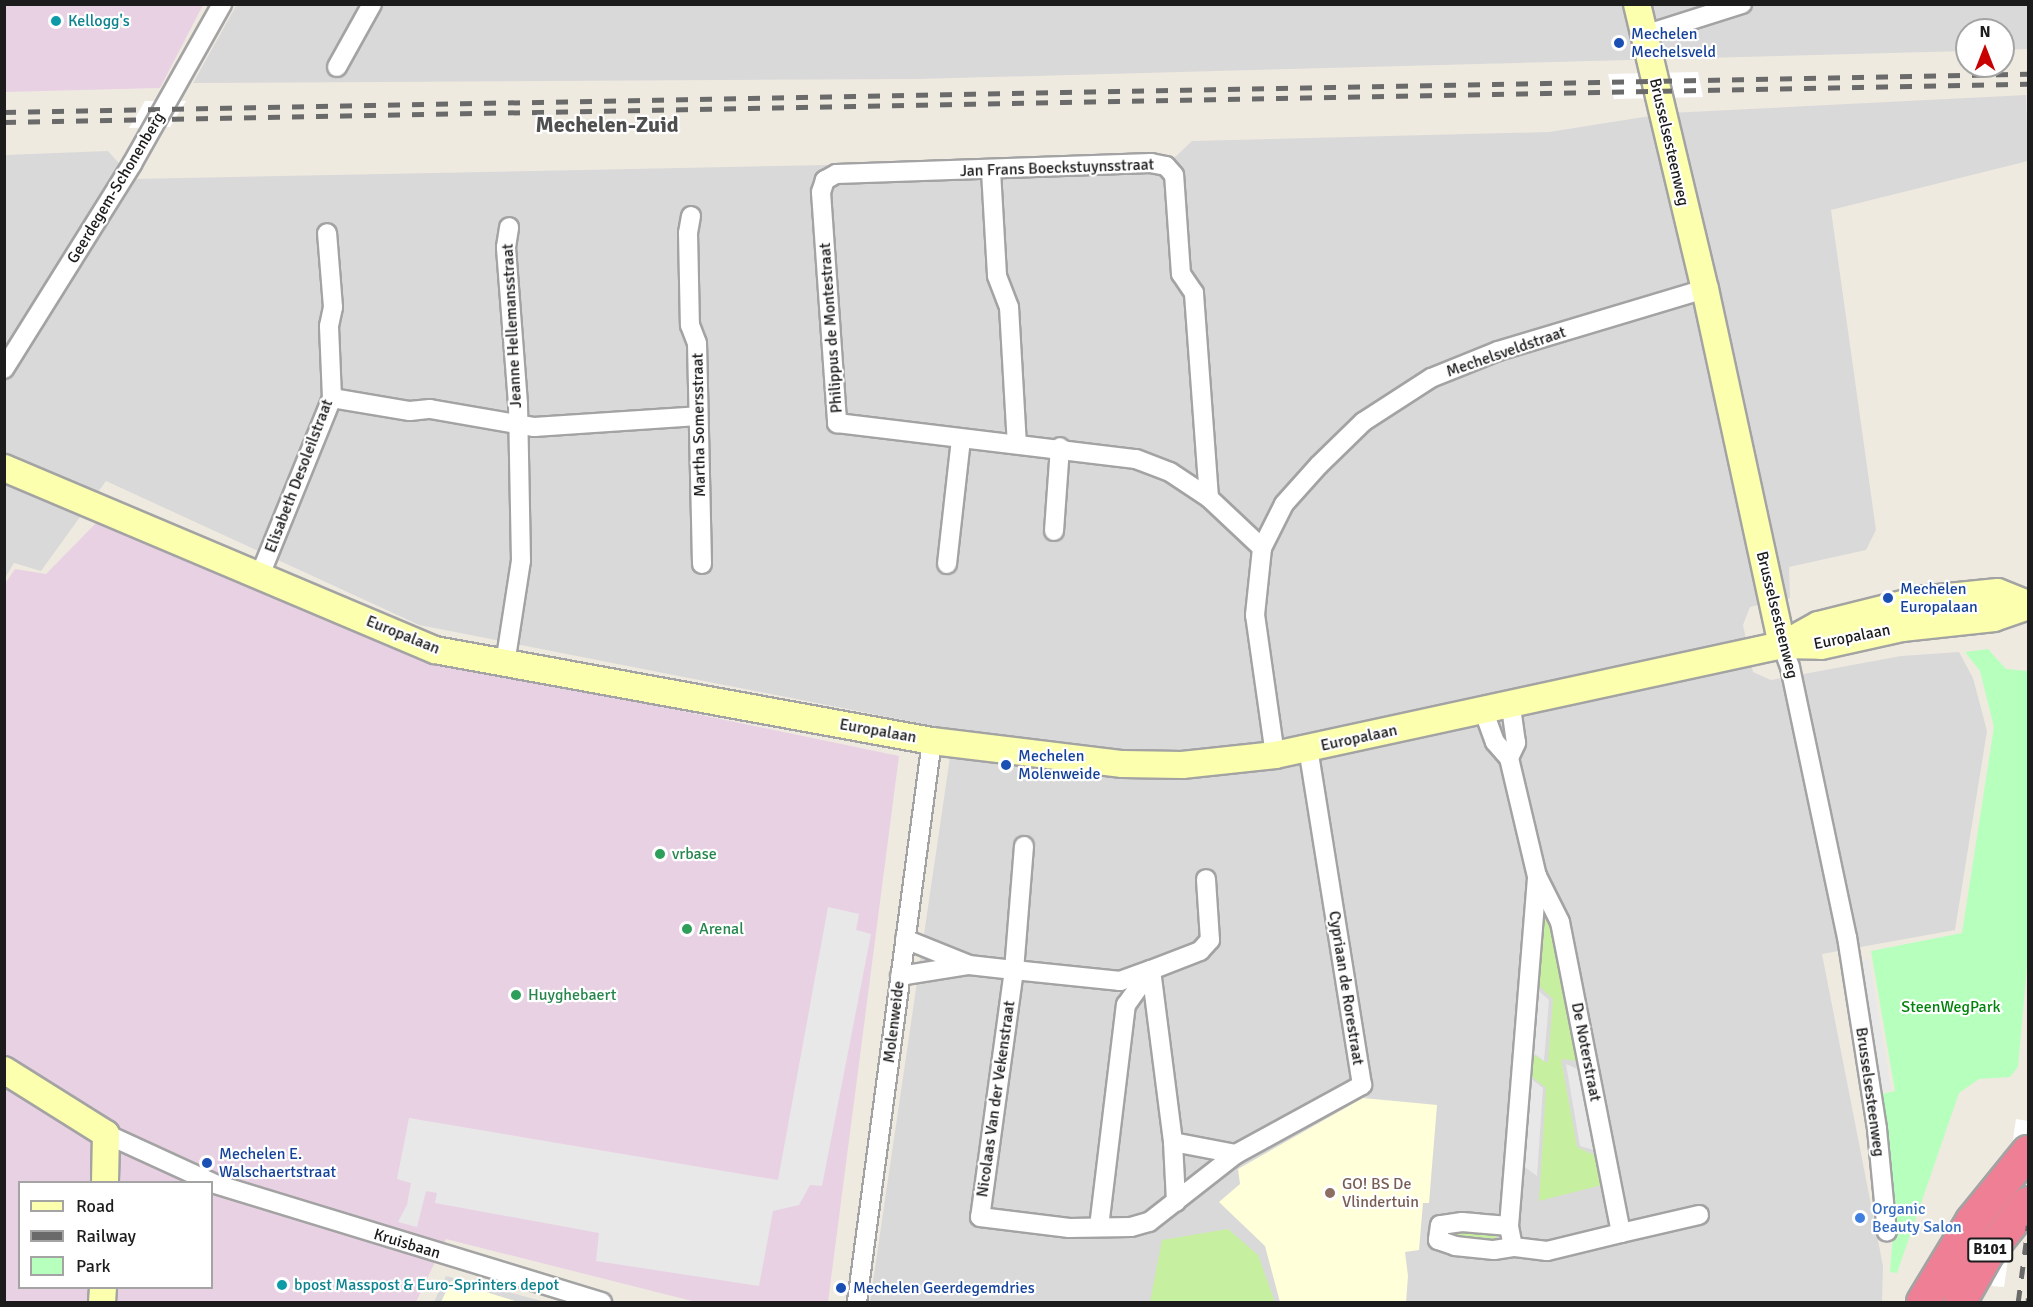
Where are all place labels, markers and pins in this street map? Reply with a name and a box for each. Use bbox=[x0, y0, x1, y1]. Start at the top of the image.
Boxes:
place label: Kellogg's bbox=[68, 11, 130, 31]
marker: Kellogg's bbox=[49, 14, 63, 28]
place label: Mechelen Mechelsveld bbox=[1631, 24, 1716, 62]
marker: Mechelen Mechelsveld bbox=[1612, 36, 1626, 50]
place label: Mechelen Europalaan bbox=[1900, 579, 1978, 617]
marker: Mechelen Europalaan bbox=[1881, 591, 1895, 605]
place label: Mechelen Molenweide bbox=[1018, 746, 1100, 784]
marker: Mechelen Molenweide bbox=[999, 758, 1013, 772]
place label: vrbase bbox=[672, 844, 717, 864]
marker: vrbase bbox=[653, 847, 667, 861]
place label: Arenal bbox=[699, 919, 744, 939]
marker: Arenal bbox=[680, 922, 694, 936]
place label: Huyghebaert bbox=[528, 985, 616, 1005]
marker: Huyghebaert bbox=[509, 988, 523, 1002]
place label: Mechelen E. Walschaertstraat bbox=[219, 1144, 336, 1182]
marker: Mechelen E. Walschaertstraat bbox=[200, 1156, 214, 1170]
place label: GO! BS De Vlindertuin bbox=[1342, 1174, 1419, 1212]
marker: GO! BS De Vlindertuin bbox=[1323, 1186, 1337, 1200]
place label: Organic Beauty Salon bbox=[1872, 1199, 1962, 1237]
marker: Organic Beauty Salon bbox=[1853, 1211, 1867, 1225]
place label: bpost Masspost & Euro-Sprinters depot bbox=[294, 1275, 559, 1295]
marker: bpost Masspost & Euro-Sprinters depot bbox=[275, 1278, 289, 1292]
place label: Mechelen Geerdegemdries bbox=[853, 1278, 1035, 1298]
marker: Mechelen Geerdegemdries bbox=[834, 1281, 848, 1295]

